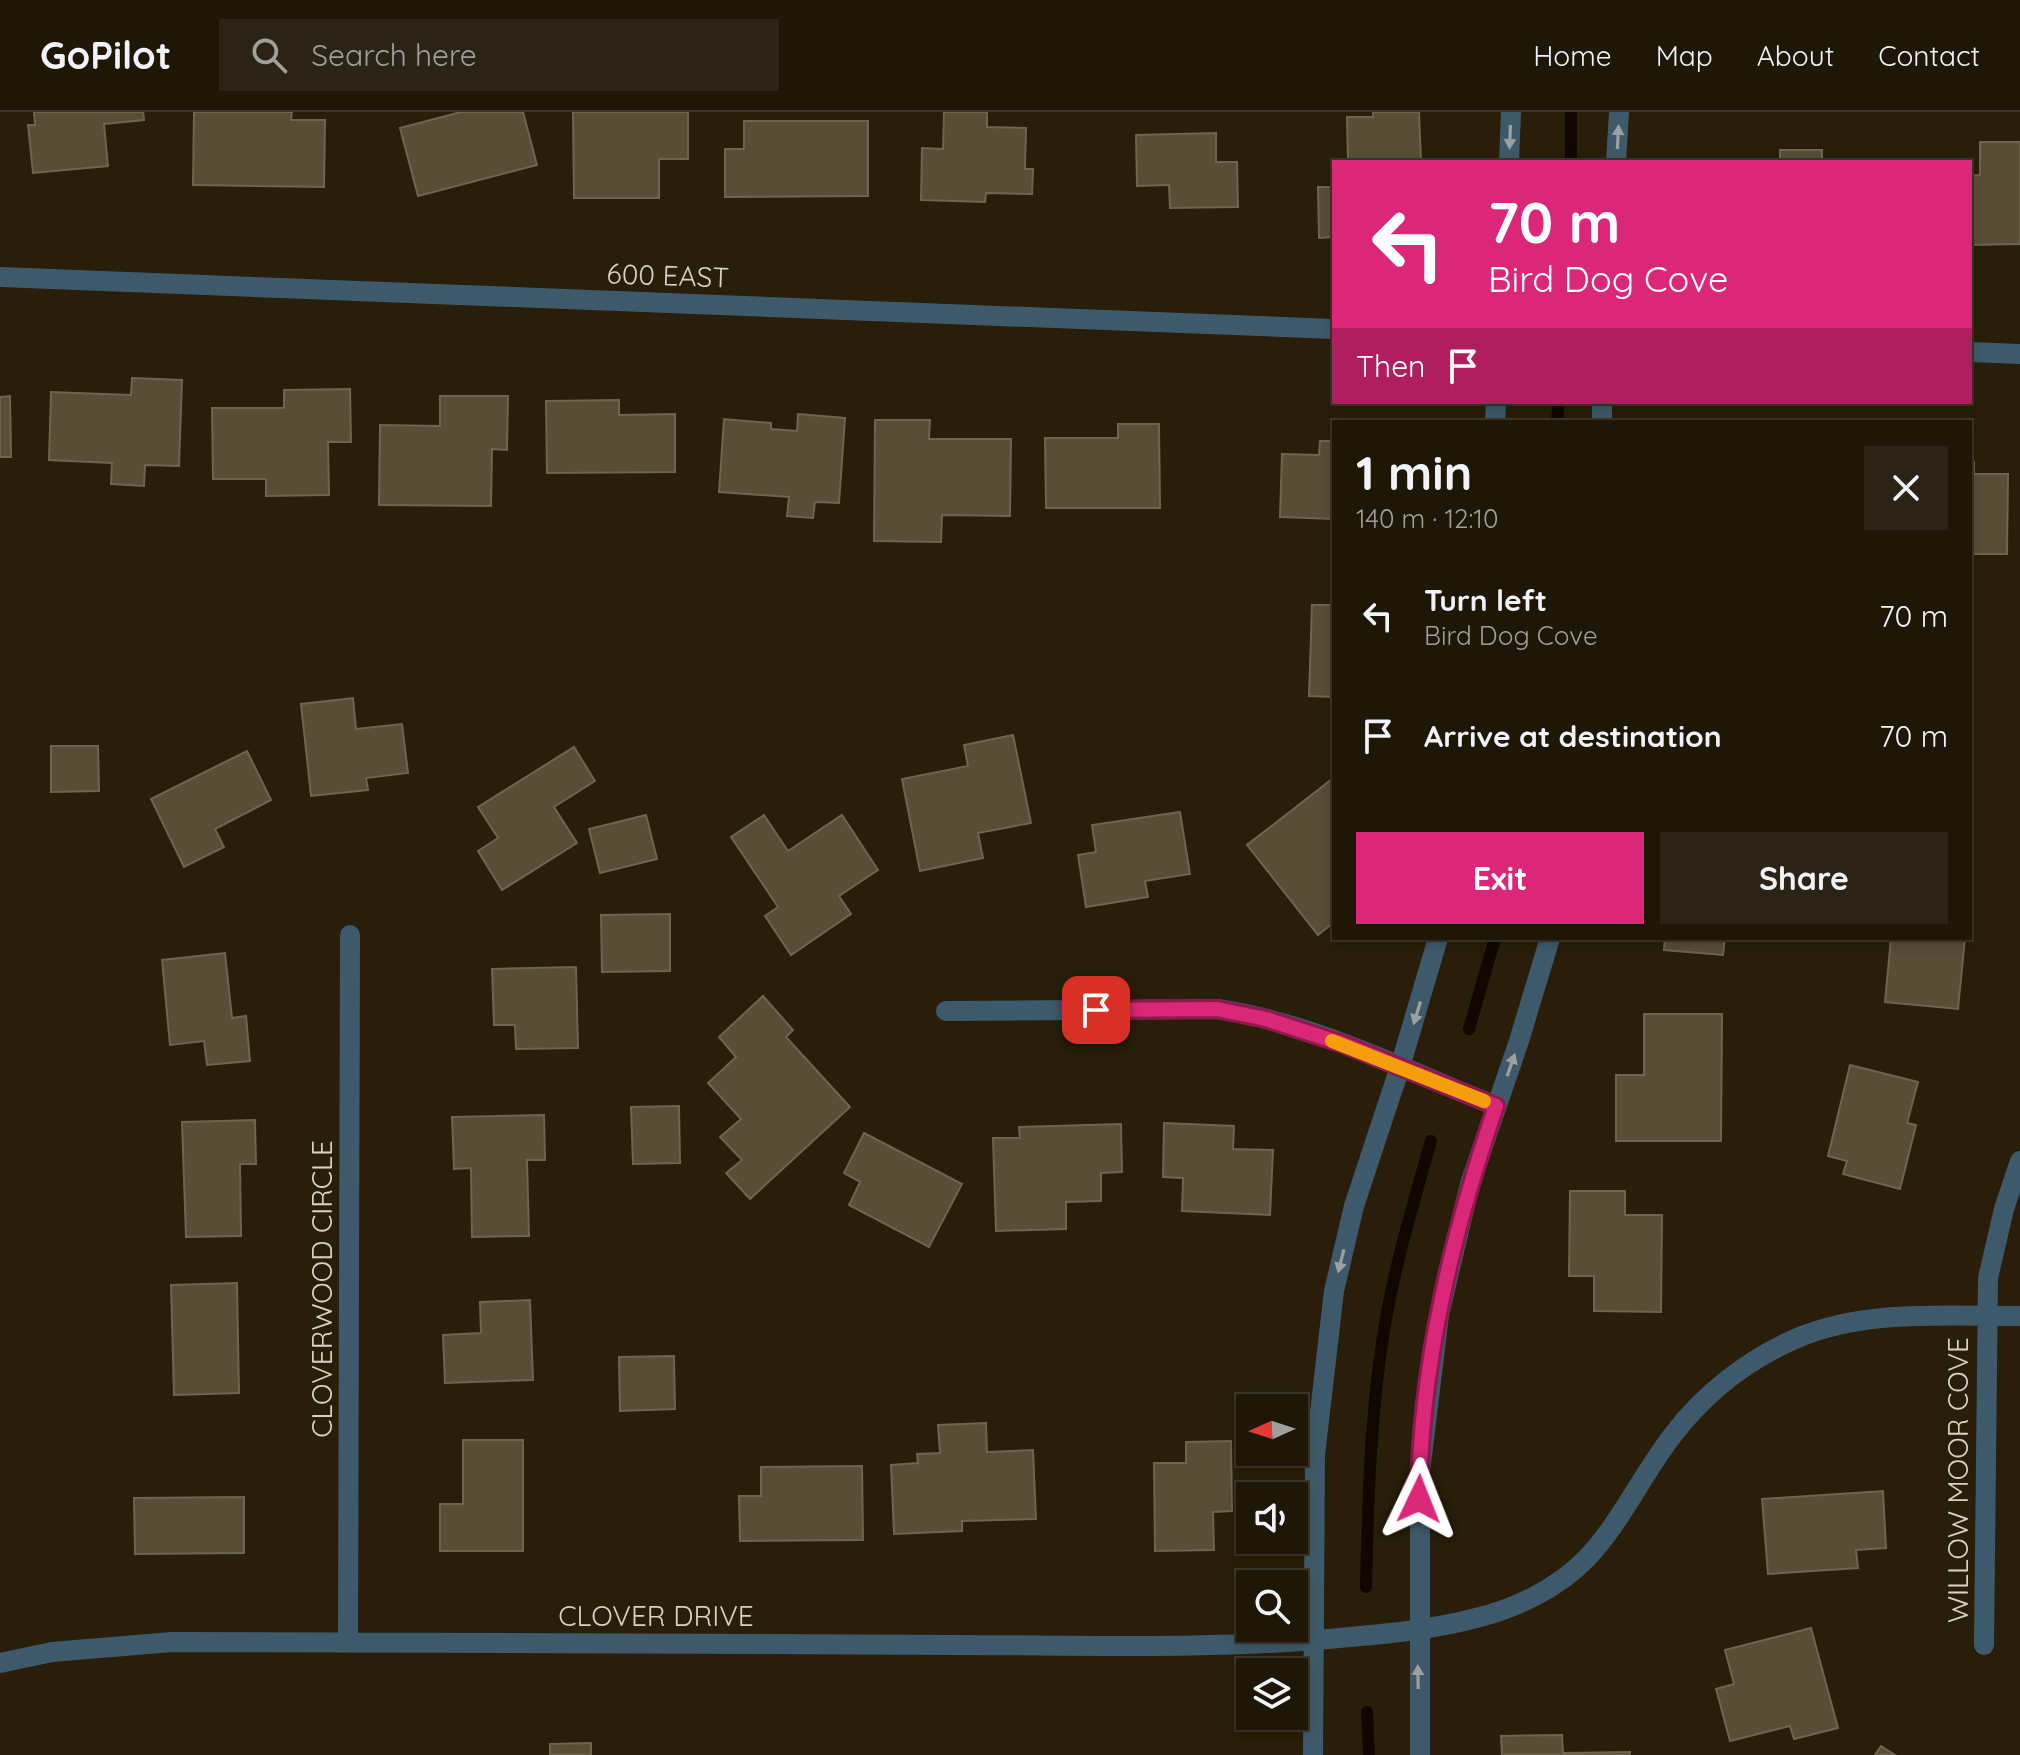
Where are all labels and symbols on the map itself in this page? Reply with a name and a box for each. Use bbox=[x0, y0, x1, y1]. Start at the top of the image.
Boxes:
one-way arrow bbox=[1612, 124, 1625, 149]
one-way arrow bbox=[1504, 125, 1517, 150]
street label: 600 EAST bbox=[606, 255, 730, 295]
pin bbox=[1062, 976, 1130, 1044]
one-way arrow bbox=[1410, 1001, 1423, 1025]
one-way arrow bbox=[1505, 1053, 1517, 1077]
street label: CLOVERWOOD CIRCLE bbox=[304, 1140, 339, 1438]
one-way arrow bbox=[1334, 1249, 1346, 1274]
street label: WILLOW MOOR COVE bbox=[1940, 1337, 1975, 1623]
north arrow bbox=[1236, 1394, 1308, 1466]
position arrow bbox=[1377, 1457, 1461, 1541]
street label: CLOVER DRIVE bbox=[558, 1598, 754, 1633]
one-way arrow bbox=[1412, 1664, 1425, 1689]

